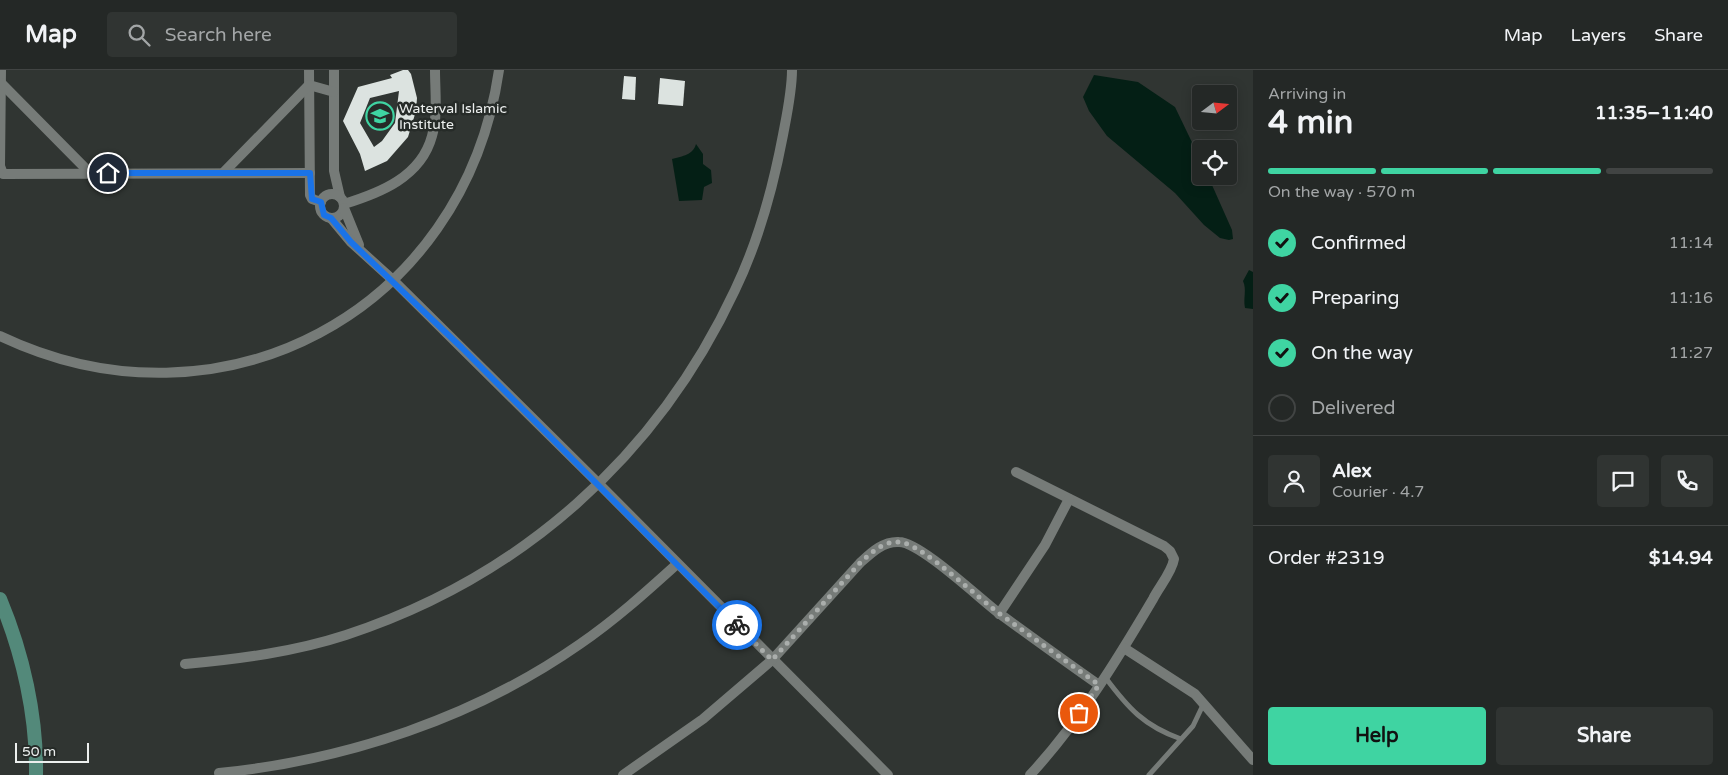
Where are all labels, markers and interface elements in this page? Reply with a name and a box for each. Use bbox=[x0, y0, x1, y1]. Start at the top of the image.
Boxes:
search box bbox=[107, 12, 457, 57]
text: Map bbox=[25, 20, 77, 49]
icon: search bbox=[125, 21, 153, 49]
text: Search here bbox=[165, 24, 272, 46]
text: Map bbox=[1504, 24, 1543, 46]
text: Layers bbox=[1571, 24, 1626, 46]
text: Share bbox=[1654, 24, 1703, 46]
text: Arriving in bbox=[1268, 84, 1346, 104]
north arrow bbox=[1192, 85, 1238, 130]
map controls bbox=[1192, 85, 1237, 185]
place label: Waterval Islamic Institute bbox=[399, 100, 507, 133]
school or university icon: Waterval Islamic Institute bbox=[365, 101, 395, 131]
text: 11:35–11:40 bbox=[1595, 102, 1713, 124]
text: 4 min bbox=[1268, 104, 1353, 142]
button: locate bbox=[1192, 140, 1237, 185]
pin bbox=[87, 152, 129, 194]
icon: home bbox=[94, 159, 122, 187]
text: On the way · 570 m bbox=[1268, 182, 1415, 202]
icon: check bbox=[1268, 229, 1296, 257]
text: Confirmed bbox=[1311, 232, 1406, 254]
text: 11:14 bbox=[1669, 233, 1713, 253]
icon: check bbox=[1268, 284, 1296, 312]
text: Preparing bbox=[1311, 287, 1400, 309]
text: 11:16 bbox=[1669, 288, 1713, 308]
icon: check bbox=[1268, 339, 1296, 367]
text: On the way bbox=[1311, 342, 1413, 364]
text: 11:27 bbox=[1669, 343, 1713, 363]
text: Delivered bbox=[1311, 397, 1396, 419]
button: person bbox=[1268, 455, 1320, 507]
button: chat bbox=[1597, 455, 1649, 507]
button: phone bbox=[1661, 455, 1713, 507]
text: Alex bbox=[1332, 460, 1372, 482]
text: Courier · 4.7 bbox=[1332, 482, 1424, 502]
text: Order #2319 bbox=[1268, 547, 1385, 569]
text: $14.94 bbox=[1649, 547, 1713, 569]
courier bbox=[712, 600, 762, 650]
icon: bike bbox=[723, 611, 751, 639]
pin bbox=[1058, 692, 1100, 734]
icon: bag bbox=[1065, 699, 1093, 727]
button: Help bbox=[1268, 707, 1486, 765]
button: Share bbox=[1496, 707, 1713, 765]
scale bar bbox=[15, 740, 89, 763]
text: 50 m bbox=[22, 743, 56, 760]

